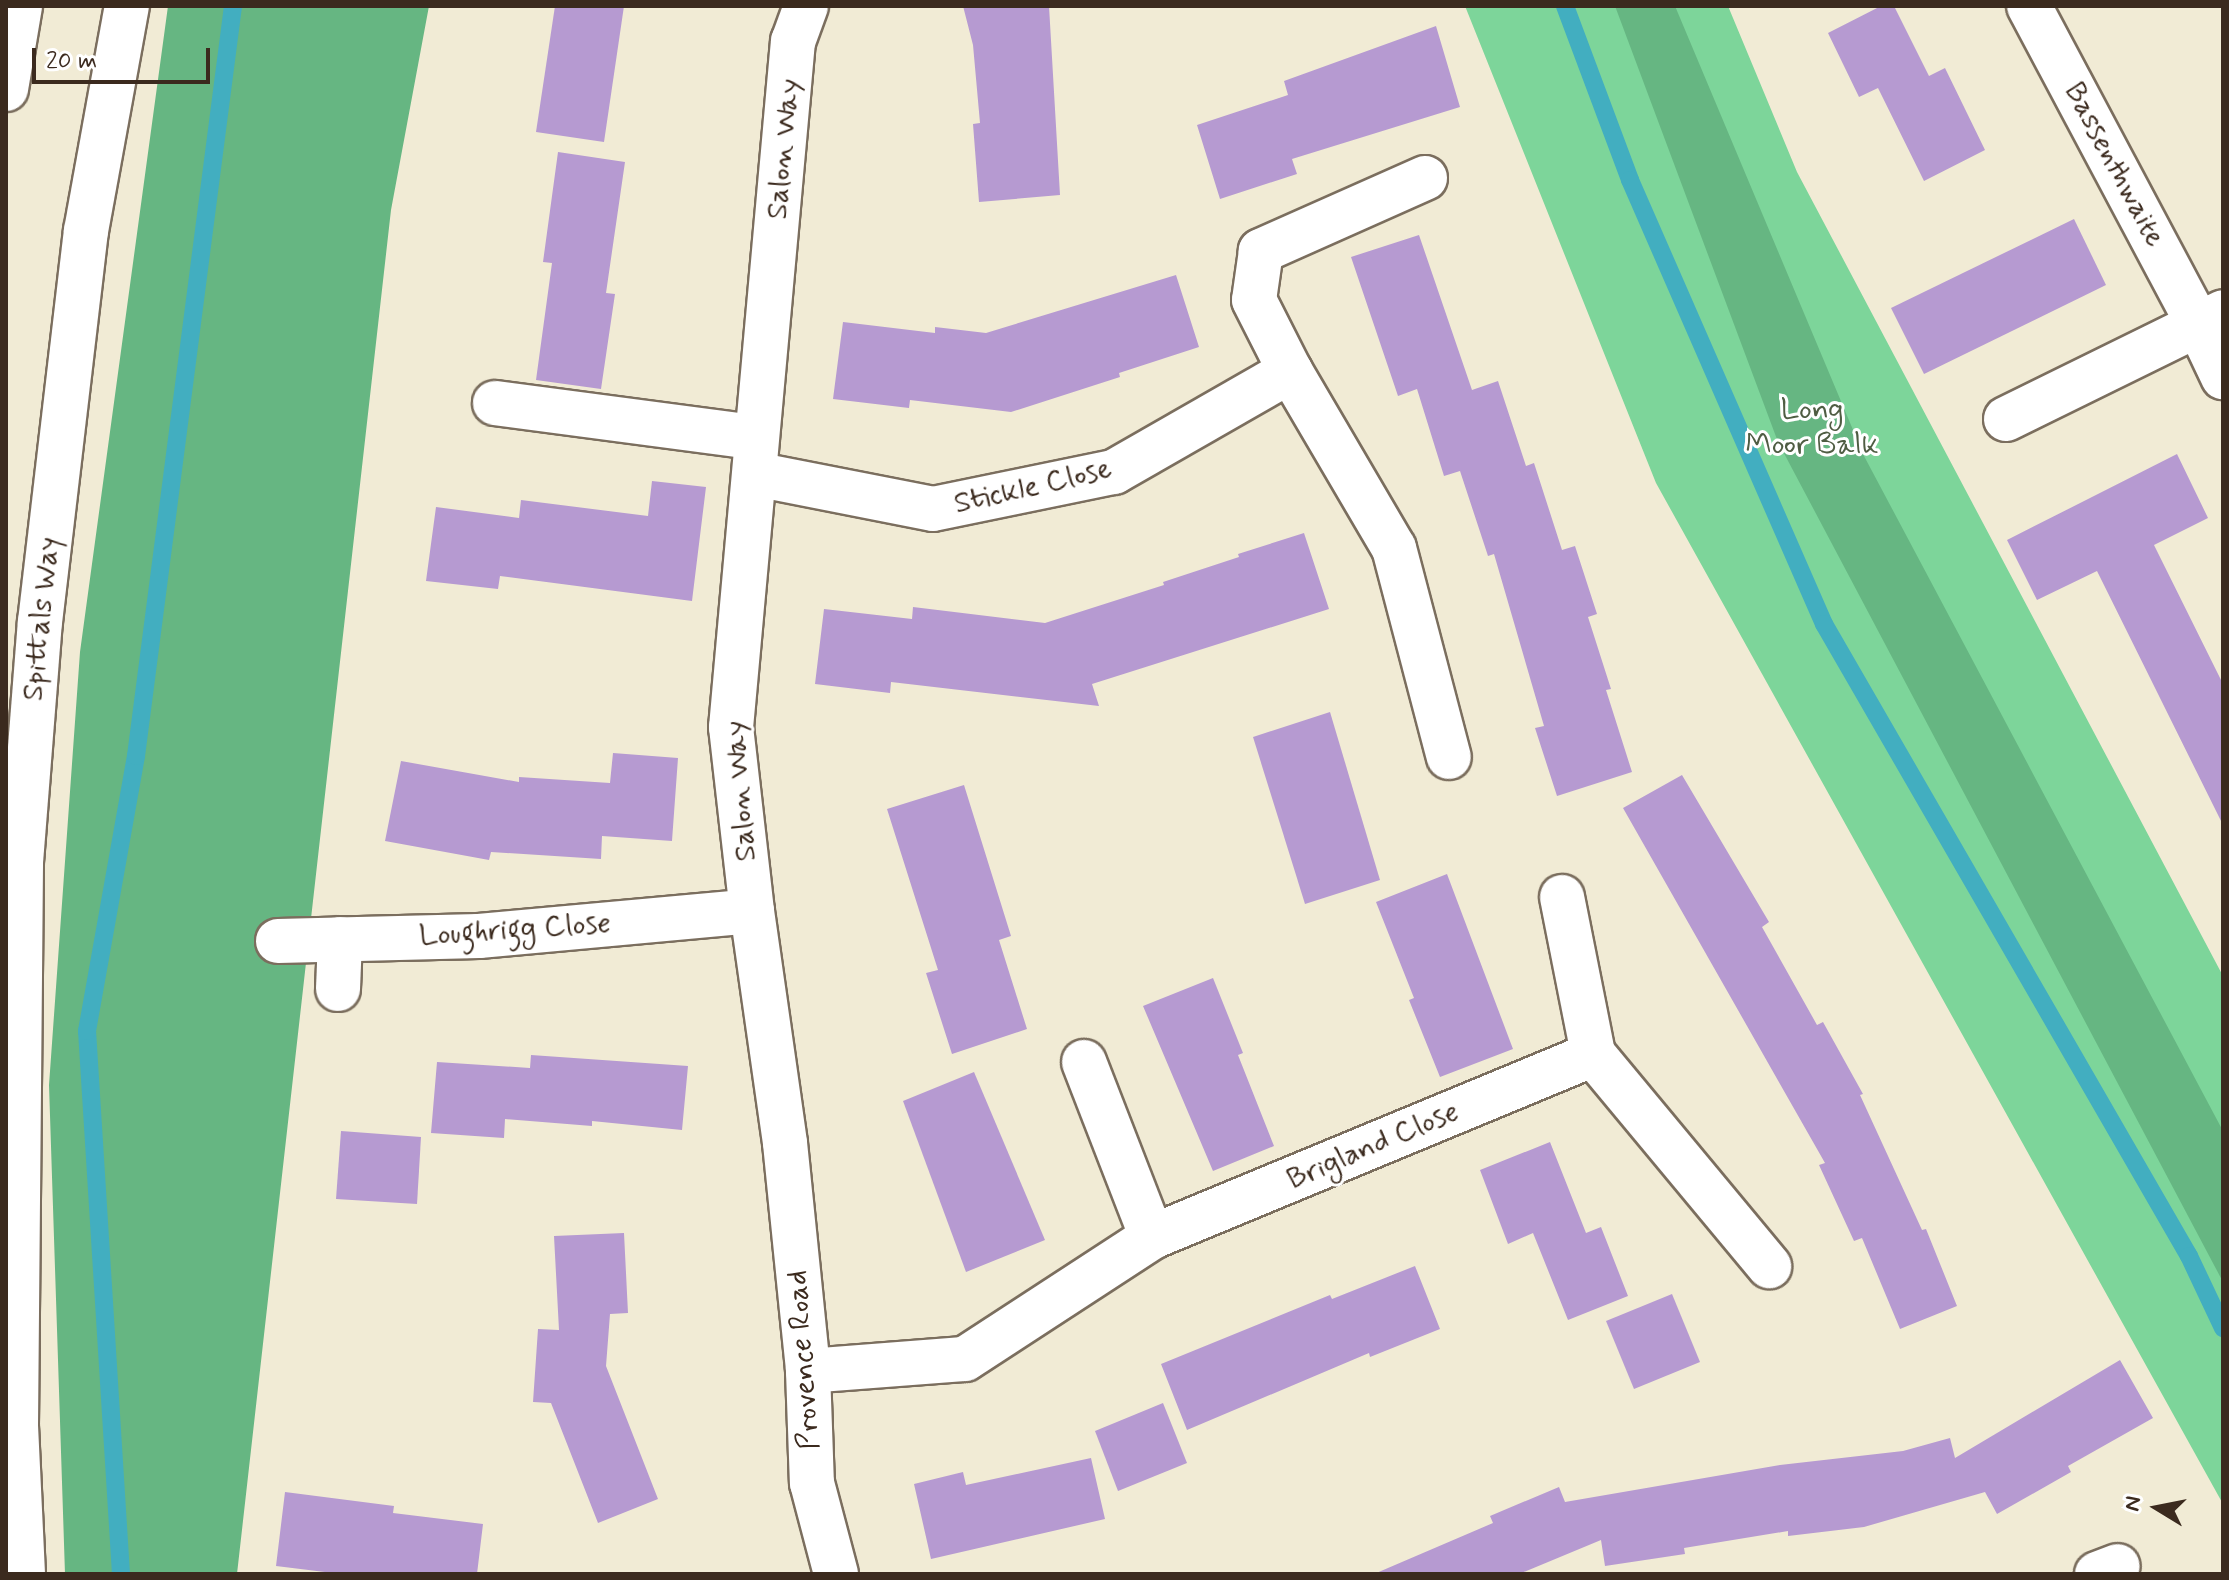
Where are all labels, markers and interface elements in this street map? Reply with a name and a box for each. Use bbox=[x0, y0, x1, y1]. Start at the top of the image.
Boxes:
scale bar bbox=[36, 32, 214, 82]
text: 20 m bbox=[46, 46, 97, 77]
street label: Bassenthwaite bbox=[2056, 76, 2172, 254]
street label: Salon Way bbox=[760, 77, 808, 221]
park label: Long Moor Balk bbox=[1748, 392, 1876, 462]
street label: Stickle Close bbox=[951, 451, 1115, 523]
street label: Spittals Way bbox=[15, 533, 69, 705]
street label: Salon Way bbox=[717, 719, 765, 863]
street label: Loughrigg Close bbox=[418, 905, 612, 955]
street label: Brigland Close bbox=[1282, 1094, 1464, 1198]
street label: Provence Road bbox=[780, 1269, 828, 1451]
north arrow bbox=[2117, 1468, 2197, 1548]
text: N bbox=[2118, 1494, 2148, 1513]

